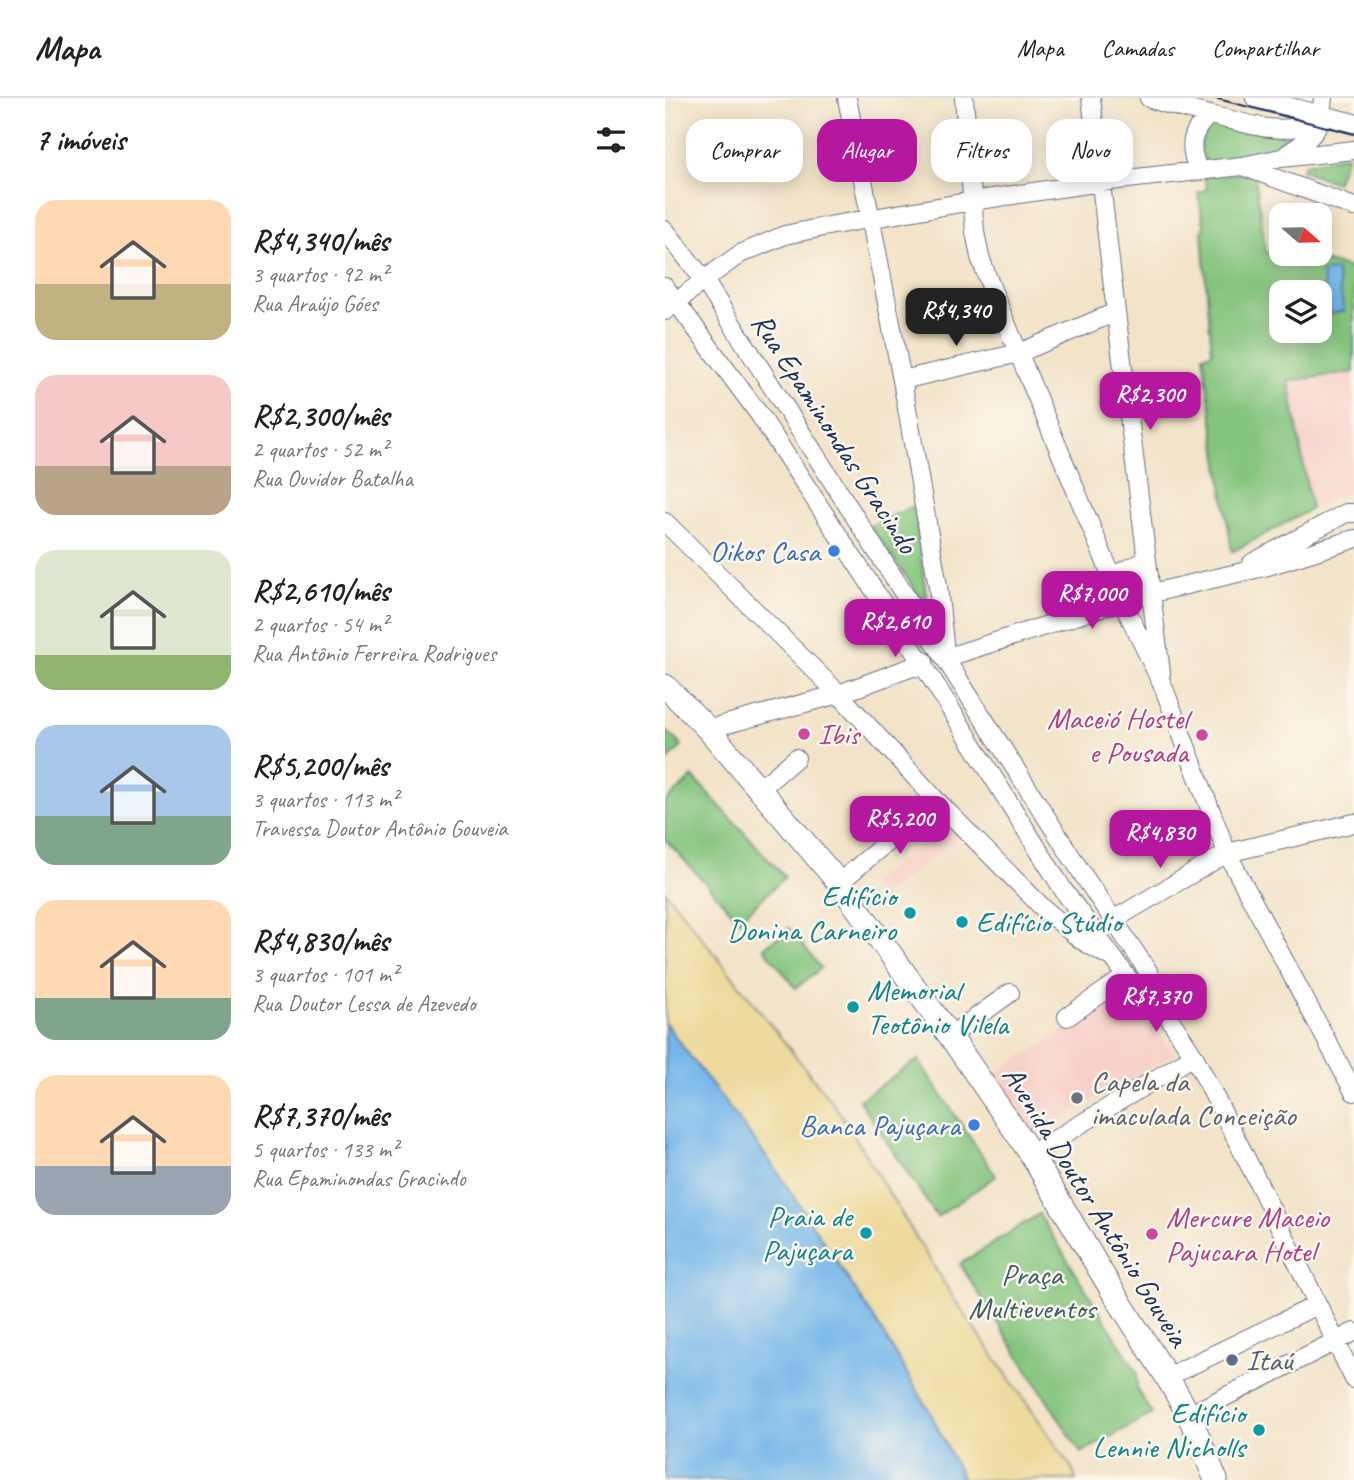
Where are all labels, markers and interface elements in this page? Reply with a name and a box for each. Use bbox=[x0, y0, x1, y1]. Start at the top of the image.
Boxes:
text: Mapa bbox=[35, 27, 100, 69]
text: Mapa bbox=[1017, 33, 1064, 63]
text: Camadas bbox=[1102, 33, 1174, 63]
text: Compartilhar bbox=[1212, 33, 1319, 63]
chip: Comprar bbox=[686, 119, 803, 182]
chip: Alugar bbox=[817, 119, 917, 182]
chip: Filtros bbox=[931, 119, 1032, 182]
chip: Novo bbox=[1046, 119, 1133, 182]
text: 7 imóveis bbox=[35, 121, 126, 159]
icon: filters bbox=[592, 121, 630, 159]
north arrow bbox=[1269, 203, 1332, 266]
map controls bbox=[1269, 203, 1332, 343]
text: R$4,340/mês bbox=[252, 222, 389, 260]
icon: home bbox=[91, 228, 175, 312]
text: 3 quartos · 92 m² bbox=[252, 260, 388, 289]
button: layers bbox=[1269, 280, 1332, 343]
pin: R$4,340 bbox=[891, 288, 1021, 348]
text: Rua Araújo Góes bbox=[252, 289, 378, 318]
text: R$4,340 bbox=[922, 296, 990, 325]
street label: Rua Epaminondas Gracindo bbox=[743, 306, 928, 561]
pin: R$2,300 bbox=[1085, 372, 1215, 432]
text: R$2,300 bbox=[1116, 380, 1184, 409]
text: R$2,300/mês bbox=[252, 397, 389, 435]
icon: home bbox=[91, 403, 175, 487]
text: 2 quartos · 52 m² bbox=[252, 435, 388, 464]
text: Rua Ouvidor Batalha bbox=[252, 464, 413, 493]
place label: Oikos Casa bbox=[710, 532, 822, 570]
marker: Oikos Casa bbox=[826, 543, 842, 559]
text: R$2,610/mês bbox=[252, 572, 390, 610]
pin: R$7,000 bbox=[1027, 572, 1157, 631]
icon: home bbox=[91, 578, 175, 662]
text: R$7,000 bbox=[1058, 579, 1126, 608]
pin: R$2,610 bbox=[830, 600, 960, 659]
text: R$2,610 bbox=[860, 607, 930, 636]
text: 2 quartos · 54 m² bbox=[252, 610, 388, 639]
text: Rua Antônio Ferreira Rodrigues bbox=[252, 639, 496, 668]
place label: Maceió Hostel e Pousada bbox=[1047, 699, 1193, 771]
place label: Ibis bbox=[818, 715, 862, 753]
marker: Ibis bbox=[796, 726, 812, 742]
marker: Maceió Hostel e Pousada bbox=[1194, 727, 1210, 743]
text: R$5,200/mês bbox=[252, 747, 389, 785]
icon: home bbox=[91, 753, 175, 837]
text: 3 quartos · 113 m² bbox=[252, 785, 398, 814]
pin: R$5,200 bbox=[835, 796, 965, 856]
text: R$5,200 bbox=[866, 804, 934, 833]
pin: R$4,830 bbox=[1095, 810, 1225, 870]
text: Travessa Doutor Antônio Gouveia bbox=[252, 814, 507, 843]
text: R$4,830 bbox=[1126, 818, 1194, 847]
place label: Edifício Donina Carneiro bbox=[727, 877, 899, 949]
place label: Edifício Stúdio bbox=[976, 903, 1125, 941]
marker: Edifício Donina Carneiro bbox=[902, 905, 918, 921]
marker: Edifício Stúdio bbox=[954, 914, 970, 930]
text: R$4,830/mês bbox=[252, 922, 389, 960]
icon: home bbox=[91, 928, 175, 1012]
text: 3 quartos · 101 m² bbox=[252, 960, 398, 989]
place label: Memorial Teotônio Vilela bbox=[867, 971, 1010, 1043]
pin: R$7,370 bbox=[1091, 974, 1221, 1034]
text: R$7,370 bbox=[1122, 982, 1190, 1011]
text: Rua Doutor Lessa de Azevedo bbox=[252, 989, 476, 1018]
marker: Memorial Teotônio Vilela bbox=[845, 999, 861, 1015]
street label: Avenida Doutor Antônio Gouveia bbox=[994, 1059, 1199, 1355]
place label: Capela da imaculada Conceição bbox=[1091, 1062, 1297, 1134]
marker: Capela da imaculada Conceição bbox=[1069, 1090, 1085, 1106]
text: R$7,370/mês bbox=[252, 1097, 389, 1135]
icon: home bbox=[91, 1103, 175, 1187]
place label: Banca Pajuçara bbox=[799, 1106, 962, 1144]
marker: Banca Pajuçara bbox=[966, 1117, 982, 1133]
text: 5 quartos · 133 m² bbox=[252, 1135, 398, 1164]
text: Rua Epaminondas Gracindo bbox=[252, 1164, 466, 1193]
place label: Praia de Pajuçara bbox=[762, 1197, 854, 1269]
place label: Mercure Maceio Pajucara Hotel bbox=[1166, 1198, 1330, 1270]
marker: Praia de Pajuçara bbox=[858, 1225, 874, 1241]
marker: Mercure Maceio Pajucara Hotel bbox=[1144, 1226, 1160, 1242]
park label: Praça Multieventos bbox=[969, 1255, 1098, 1327]
place label: Itaú bbox=[1246, 1341, 1295, 1379]
marker: Itaú bbox=[1224, 1352, 1240, 1368]
place label: Edifício Lennie Nicholls bbox=[1093, 1394, 1248, 1466]
marker: Edifício Lennie Nicholls bbox=[1251, 1422, 1267, 1438]

